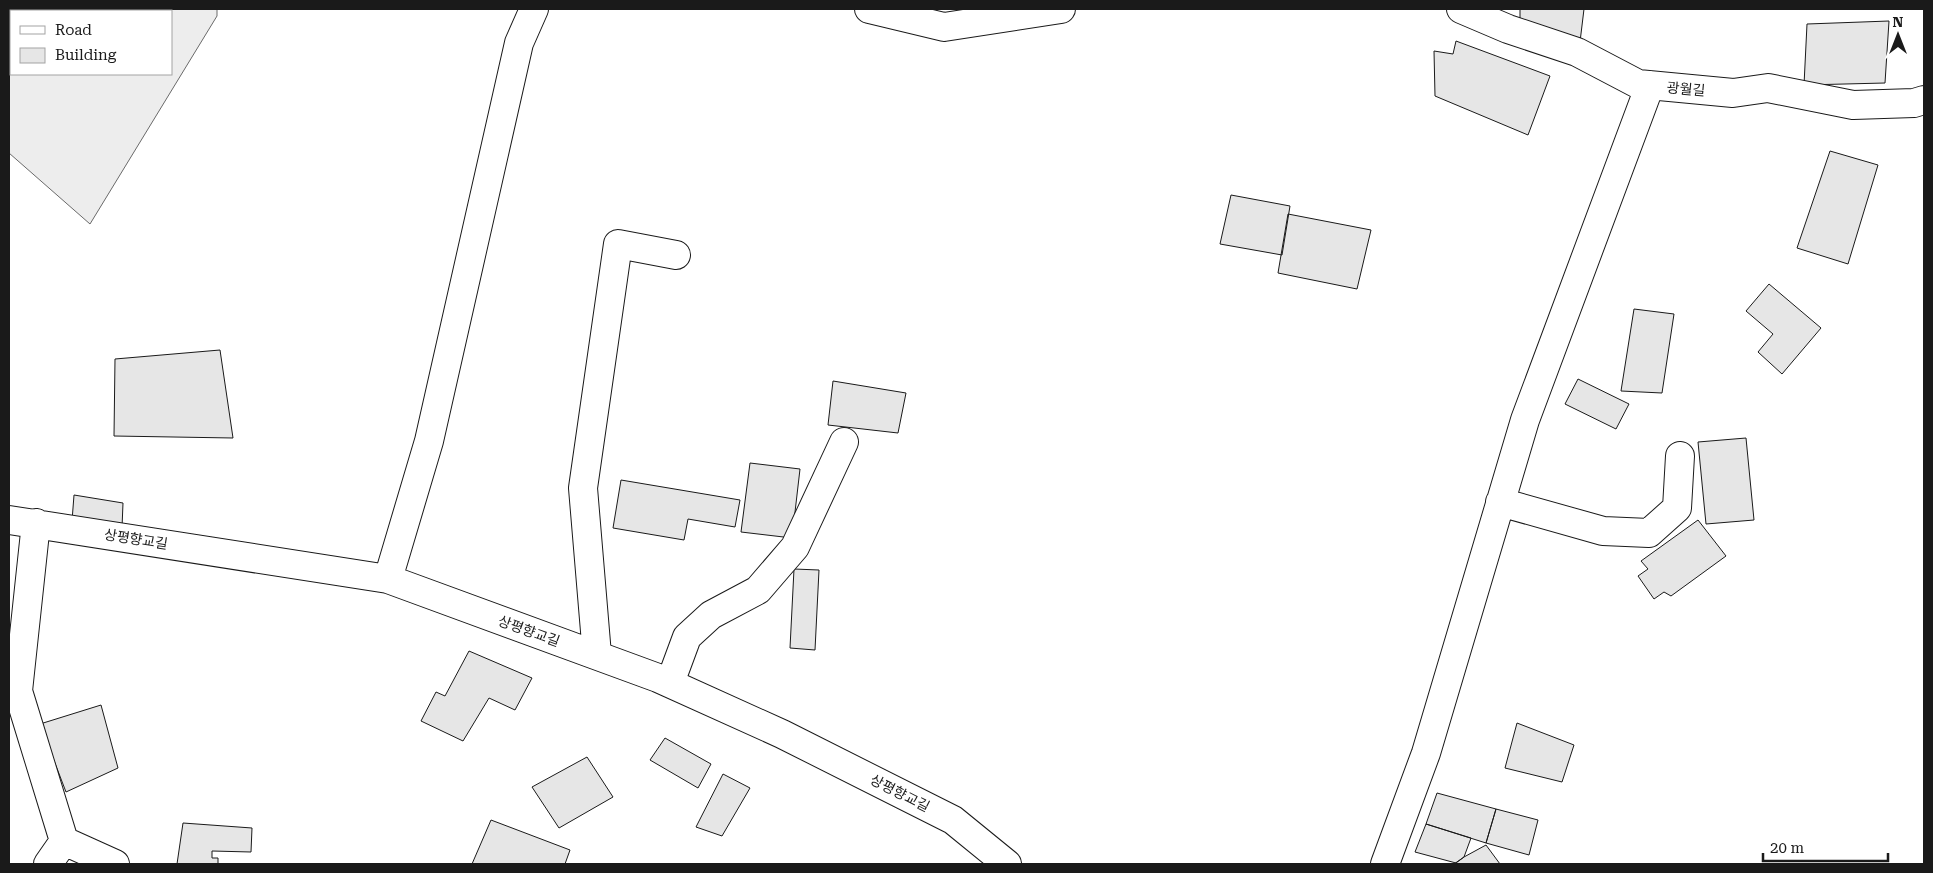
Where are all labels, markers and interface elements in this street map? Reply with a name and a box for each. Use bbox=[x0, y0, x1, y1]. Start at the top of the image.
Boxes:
legend bbox=[10, 10, 172, 75]
north arrow bbox=[1873, 10, 1923, 60]
text: N bbox=[1893, 14, 1904, 30]
text: Road bbox=[55, 21, 92, 39]
text: Building bbox=[55, 46, 117, 64]
street label: 광월길 bbox=[1666, 79, 1706, 99]
street label: 상평향교길 bbox=[103, 526, 169, 552]
street label: 상평향교길 bbox=[496, 612, 562, 650]
street label: 상평향교길 bbox=[868, 771, 932, 815]
scale bar bbox=[1763, 830, 1888, 862]
text: 20 m bbox=[1770, 839, 1805, 857]

